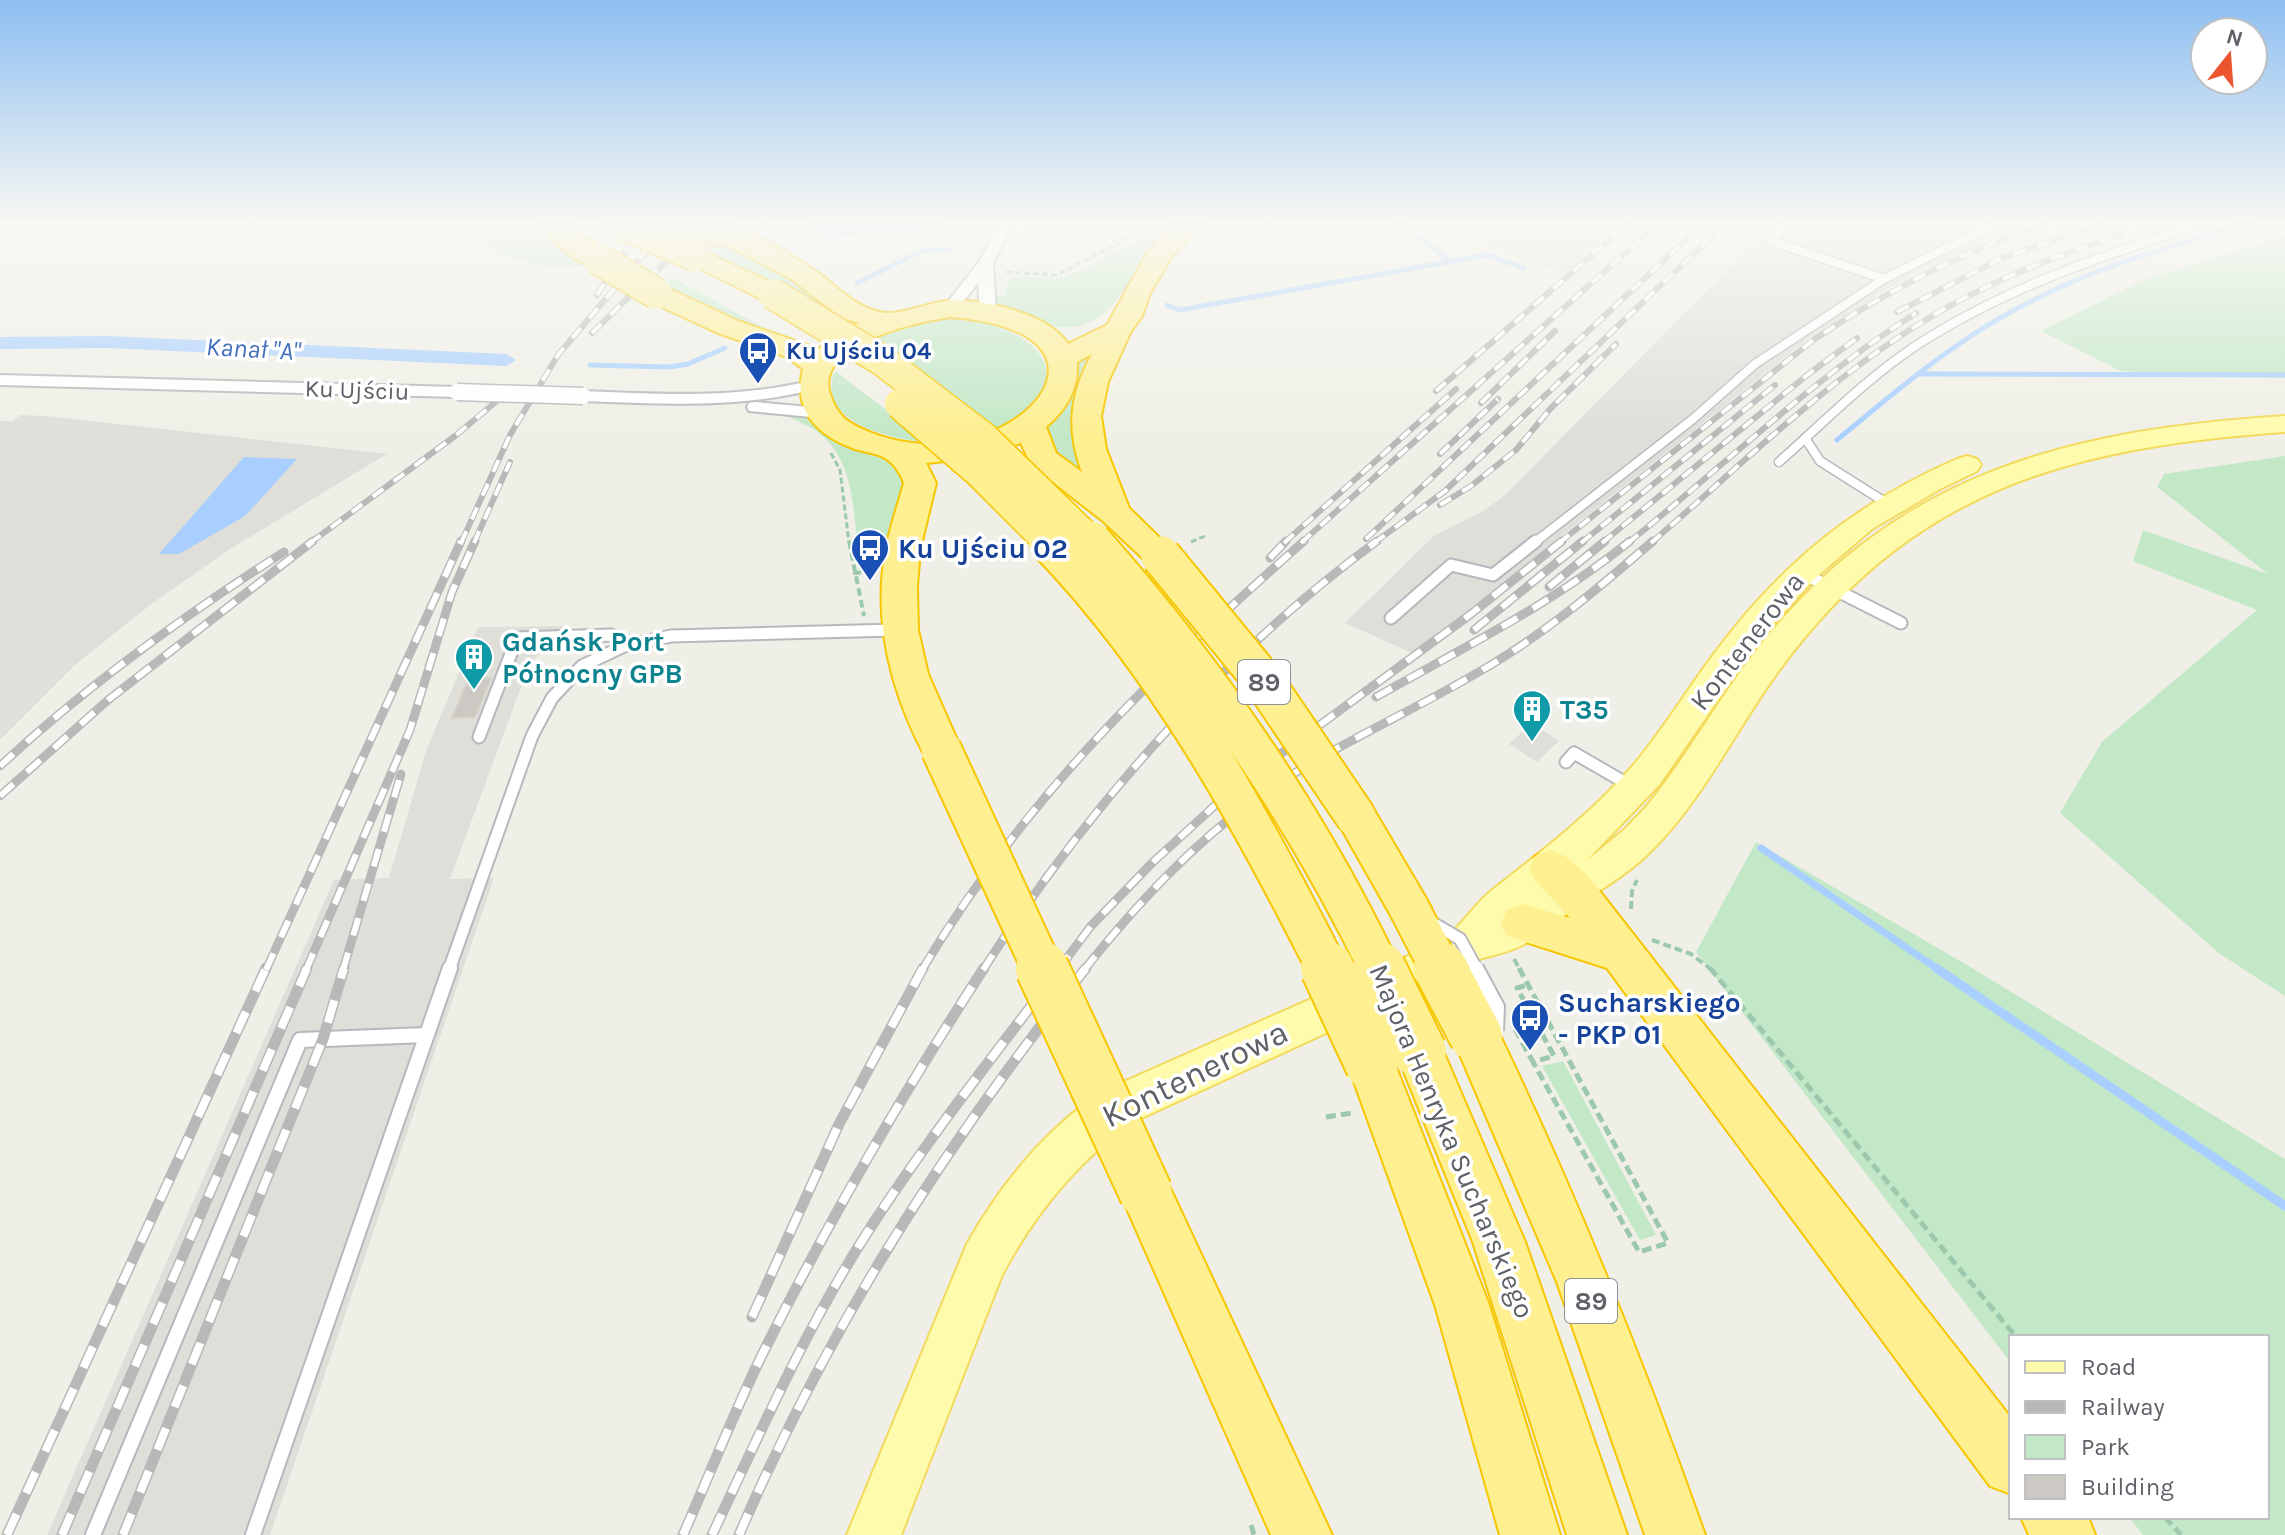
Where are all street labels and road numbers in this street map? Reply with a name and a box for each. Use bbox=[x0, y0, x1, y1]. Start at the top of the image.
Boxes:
street label: Ku Ujściu bbox=[304, 374, 410, 406]
street label: Kontenerowa bbox=[1683, 565, 1811, 717]
road number: 89 bbox=[1238, 660, 1290, 704]
street label: Majora Henryka Sucharskiego bbox=[1362, 959, 1542, 1323]
street label: Kontenerowa bbox=[1095, 1012, 1295, 1136]
road number: 89 bbox=[1565, 1279, 1617, 1323]

